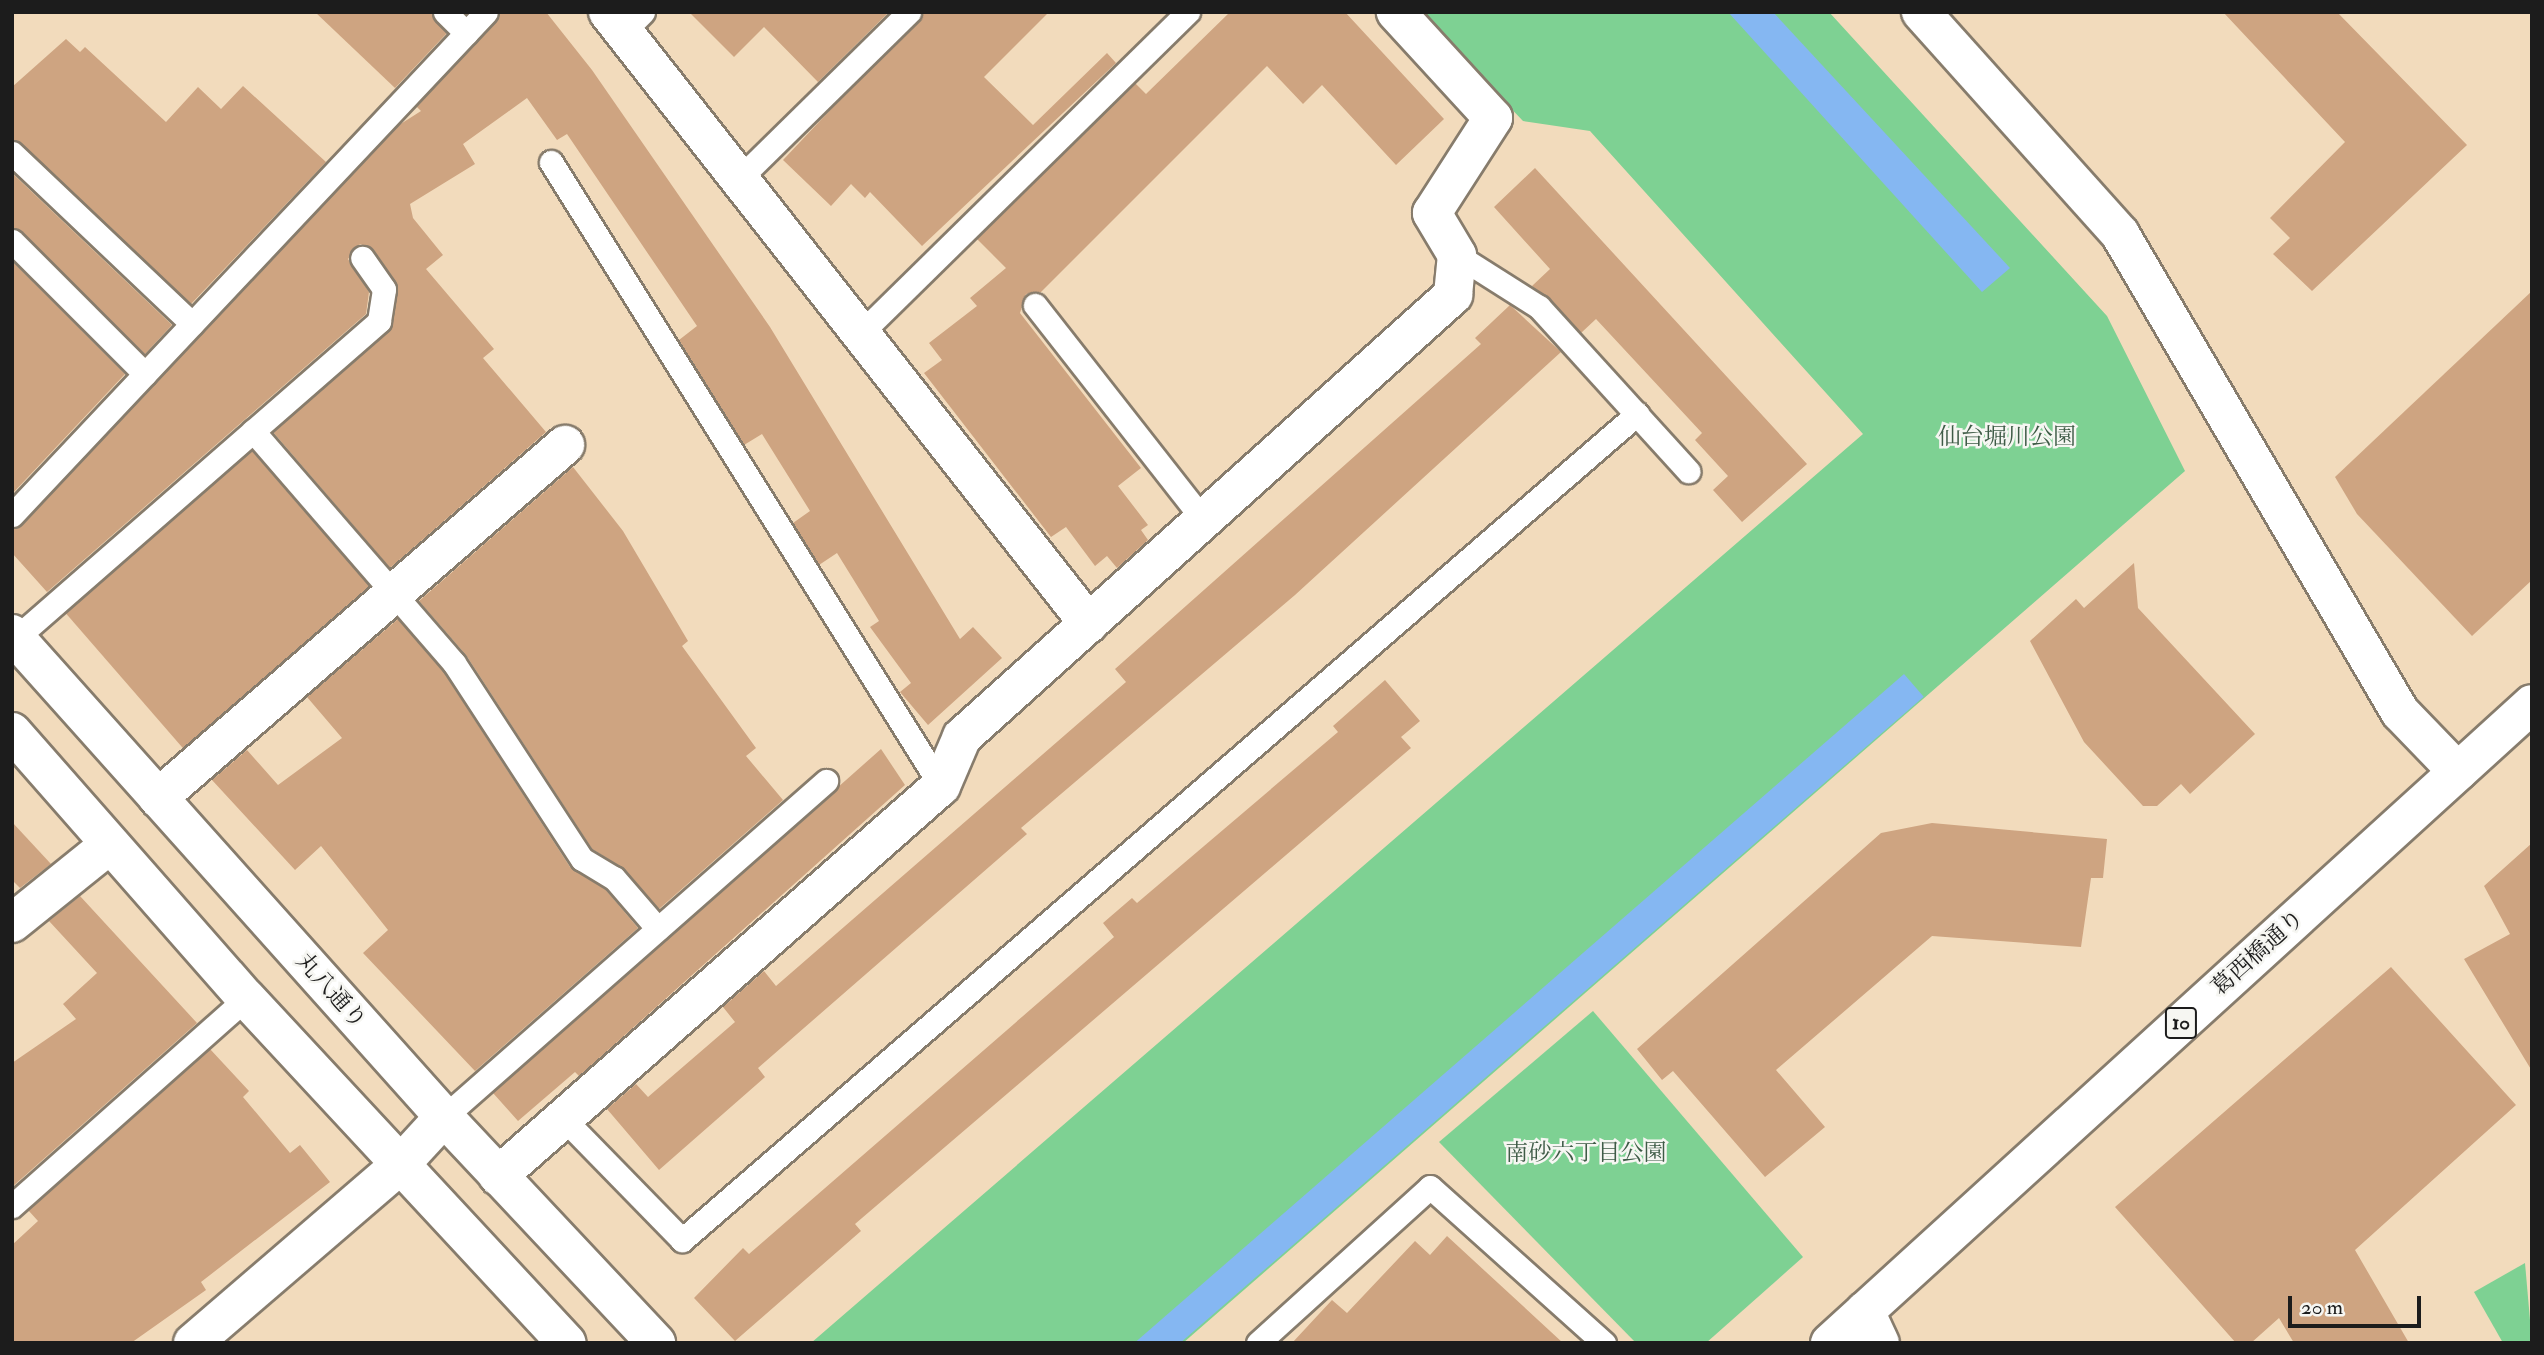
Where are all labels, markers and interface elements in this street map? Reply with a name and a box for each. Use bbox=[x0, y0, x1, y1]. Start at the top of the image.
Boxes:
park label: 仙台堀川公園 bbox=[1938, 423, 2076, 451]
street label: 葛西橋通り bbox=[2206, 904, 2310, 1002]
street label: 丸八通り bbox=[290, 948, 372, 1034]
road number: 10 bbox=[2164, 1006, 2198, 1040]
park label: 南砂六丁目公園 bbox=[1506, 1139, 1666, 1167]
scale bar bbox=[2292, 1282, 2425, 1326]
text: 20 m bbox=[2301, 1294, 2343, 1321]

